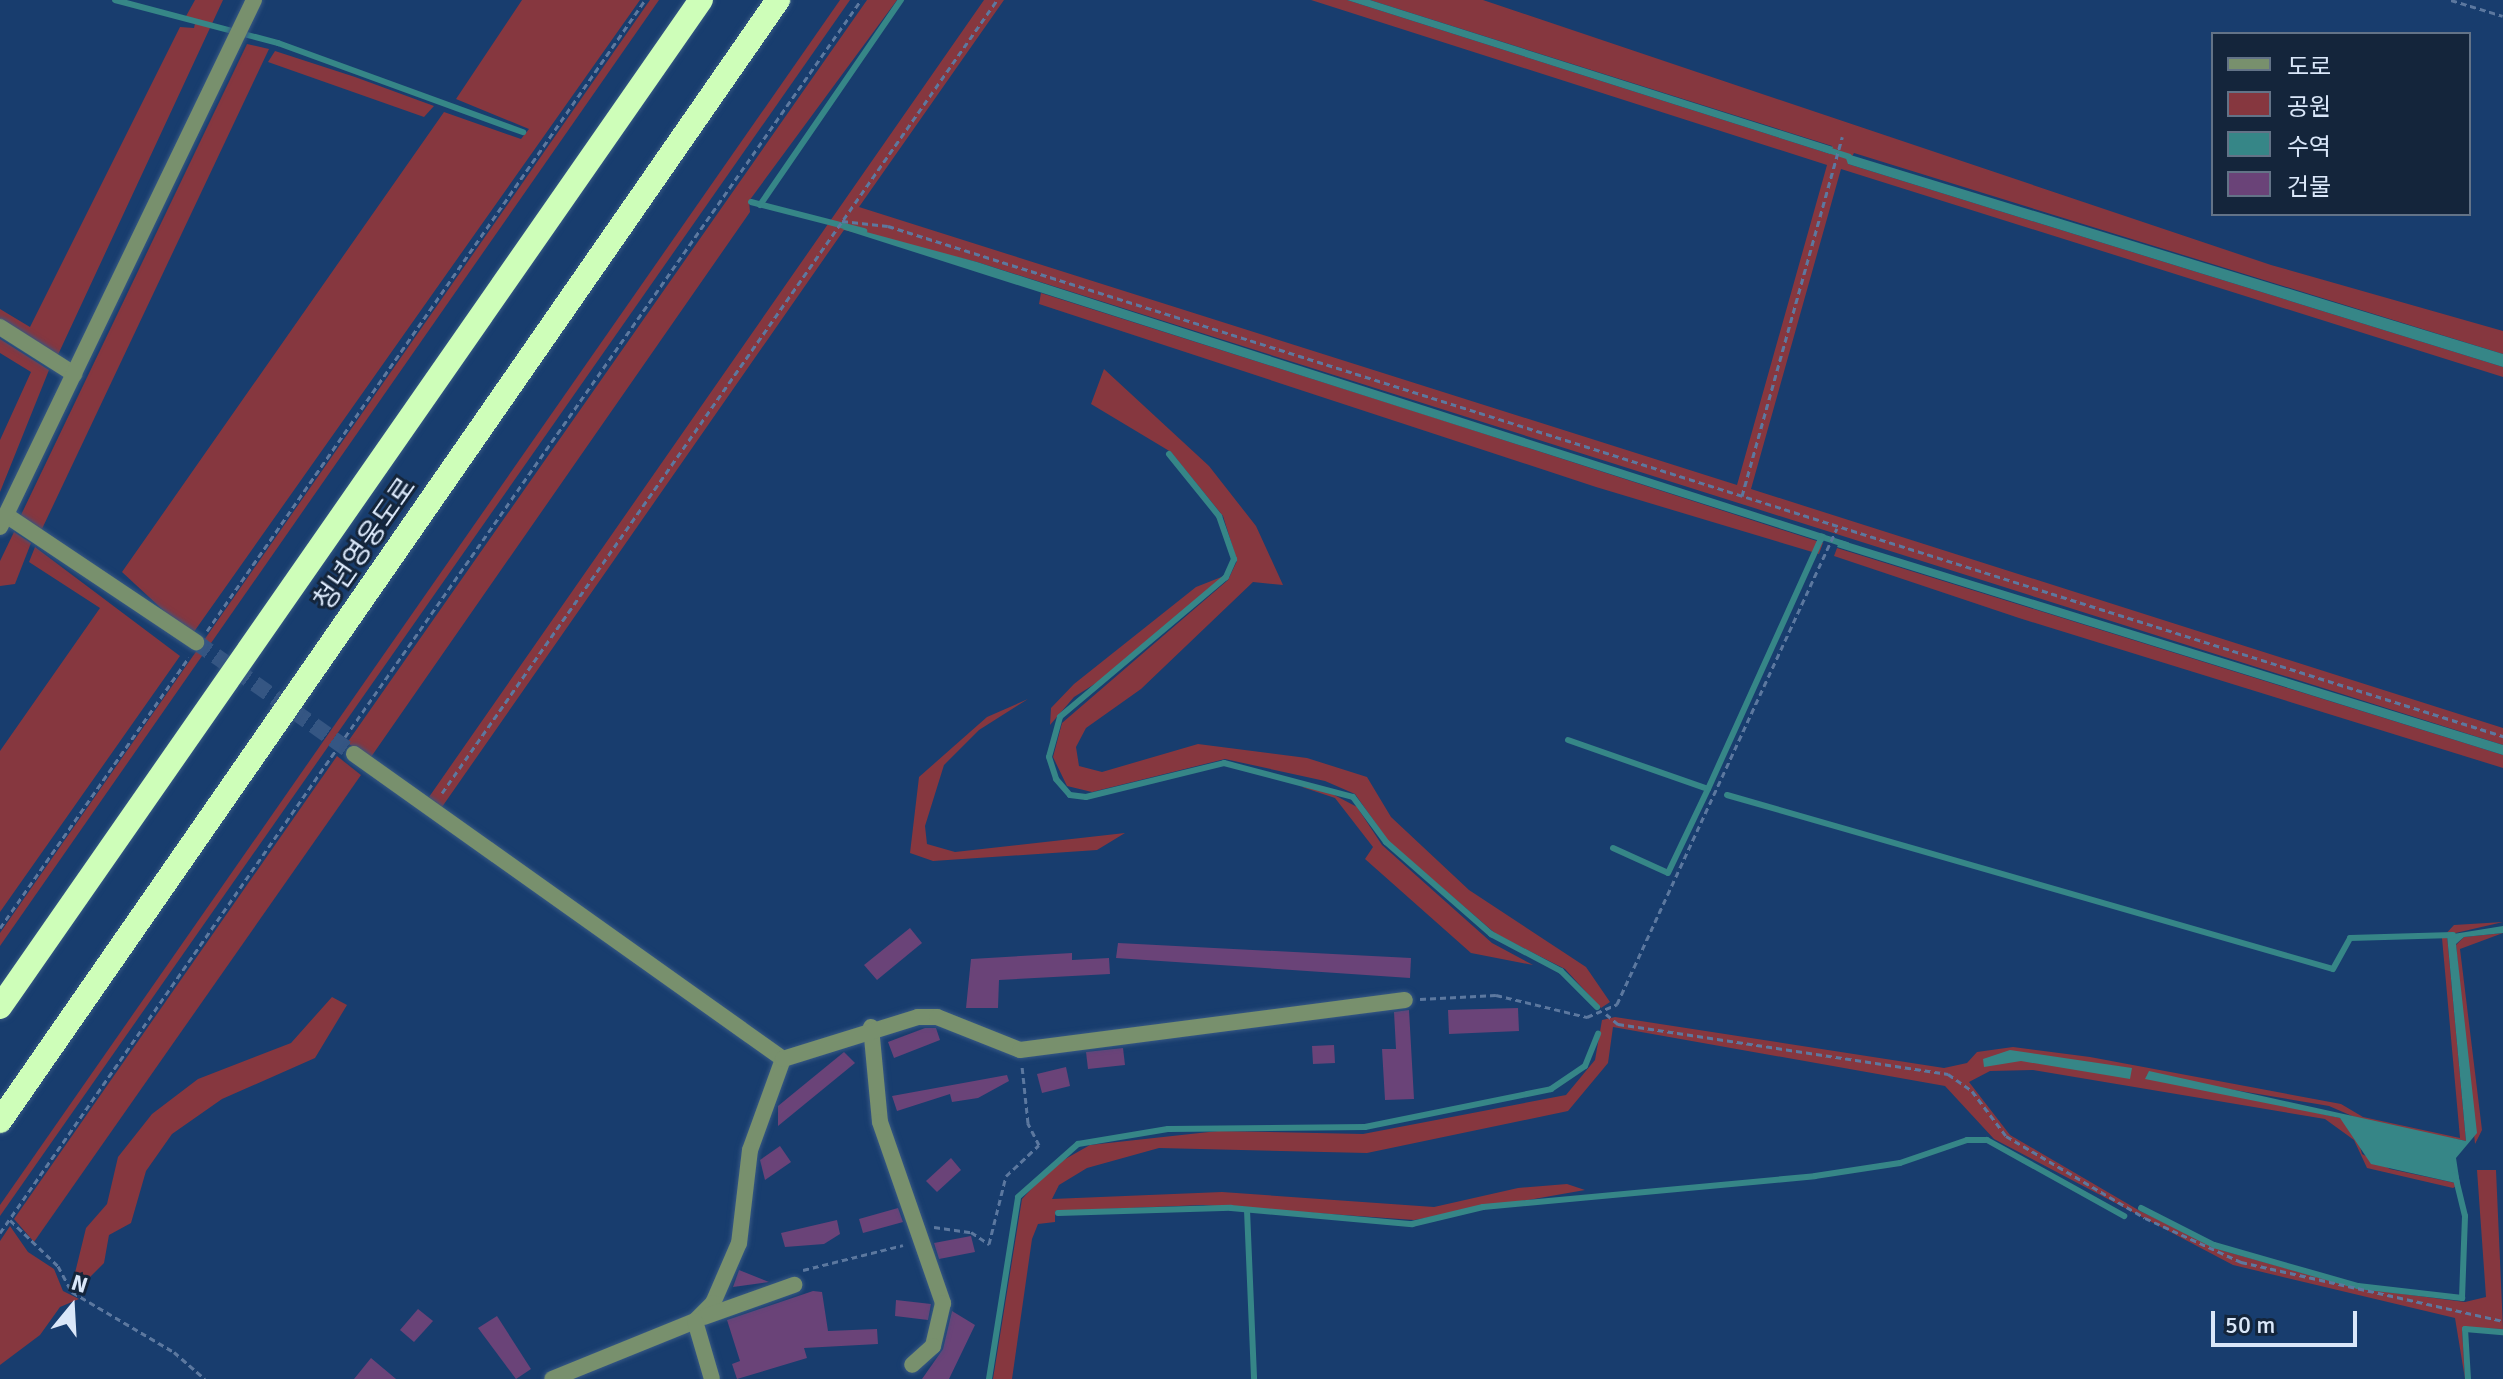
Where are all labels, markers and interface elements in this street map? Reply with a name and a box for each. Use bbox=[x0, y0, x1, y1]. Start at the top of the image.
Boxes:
legend bbox=[2211, 32, 2471, 216]
text: 도로 bbox=[2287, 52, 2331, 82]
text: 공원 bbox=[2287, 92, 2331, 122]
text: 수역 bbox=[2287, 132, 2331, 162]
text: 건물 bbox=[2287, 172, 2331, 202]
street label: 청년영웅도로 bbox=[307, 471, 423, 617]
north arrow bbox=[32, 1267, 112, 1347]
text: N bbox=[68, 1268, 91, 1299]
scale bar bbox=[2215, 1295, 2361, 1345]
text: 50 m bbox=[2225, 1310, 2275, 1340]

